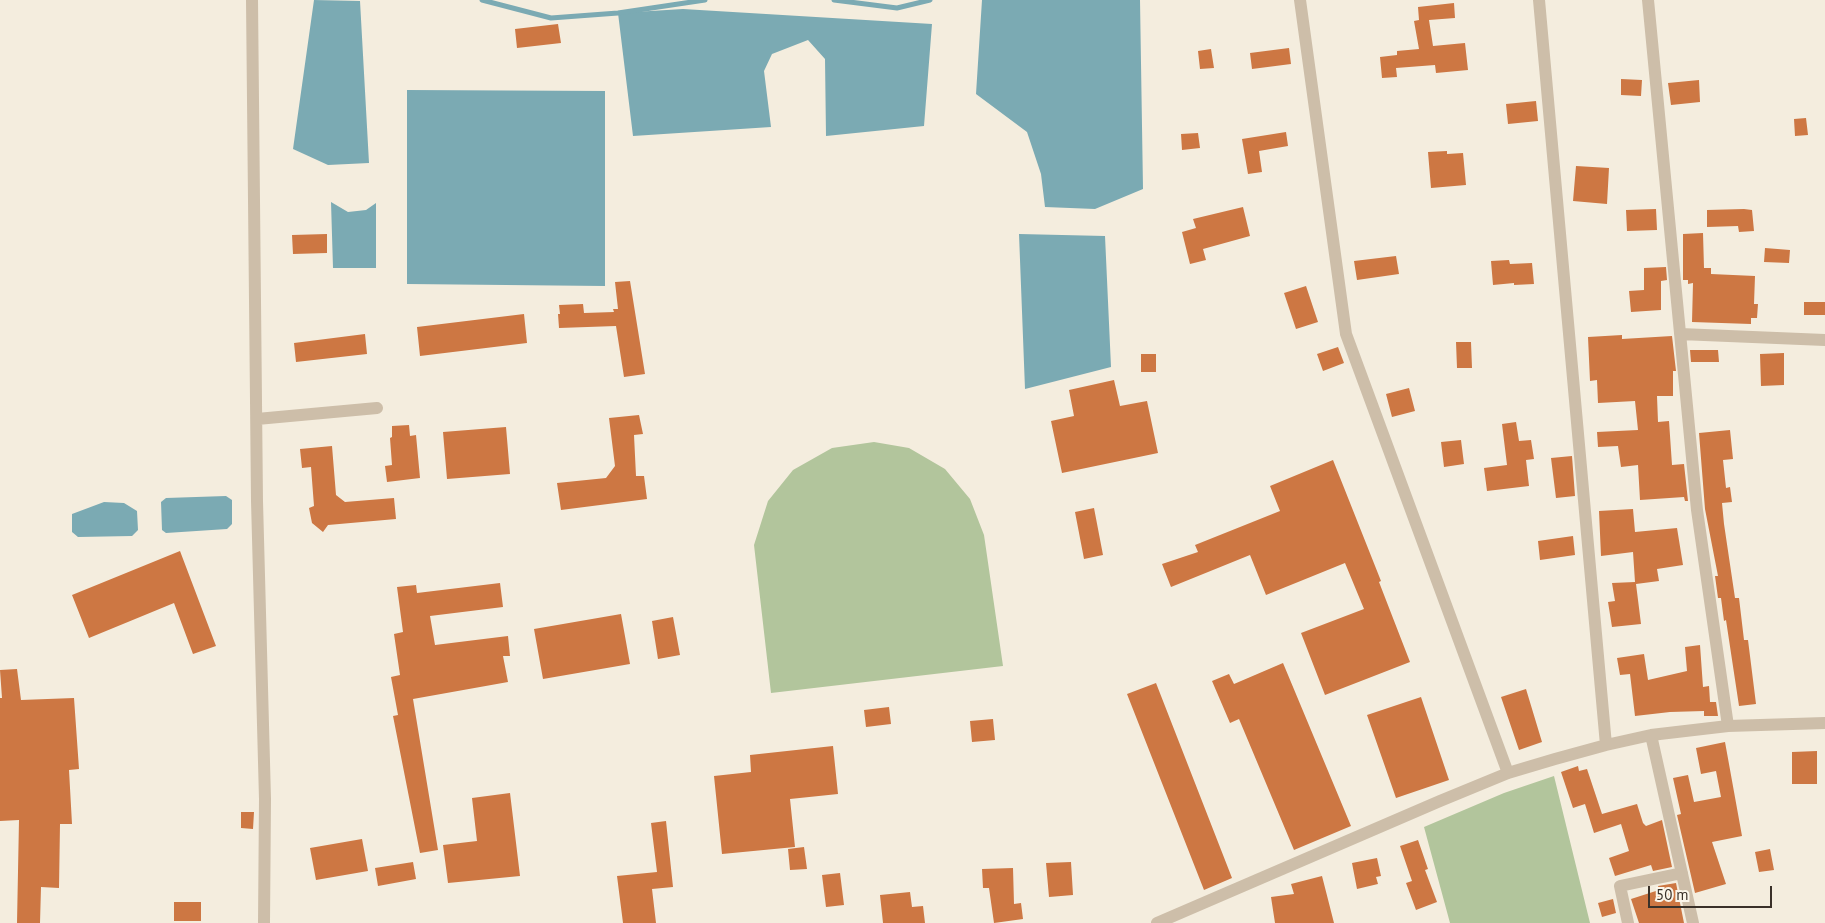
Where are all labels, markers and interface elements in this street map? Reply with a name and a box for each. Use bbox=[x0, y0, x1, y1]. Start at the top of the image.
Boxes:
scale bar bbox=[1650, 876, 1774, 908]
text: 50 m bbox=[1656, 885, 1689, 904]

